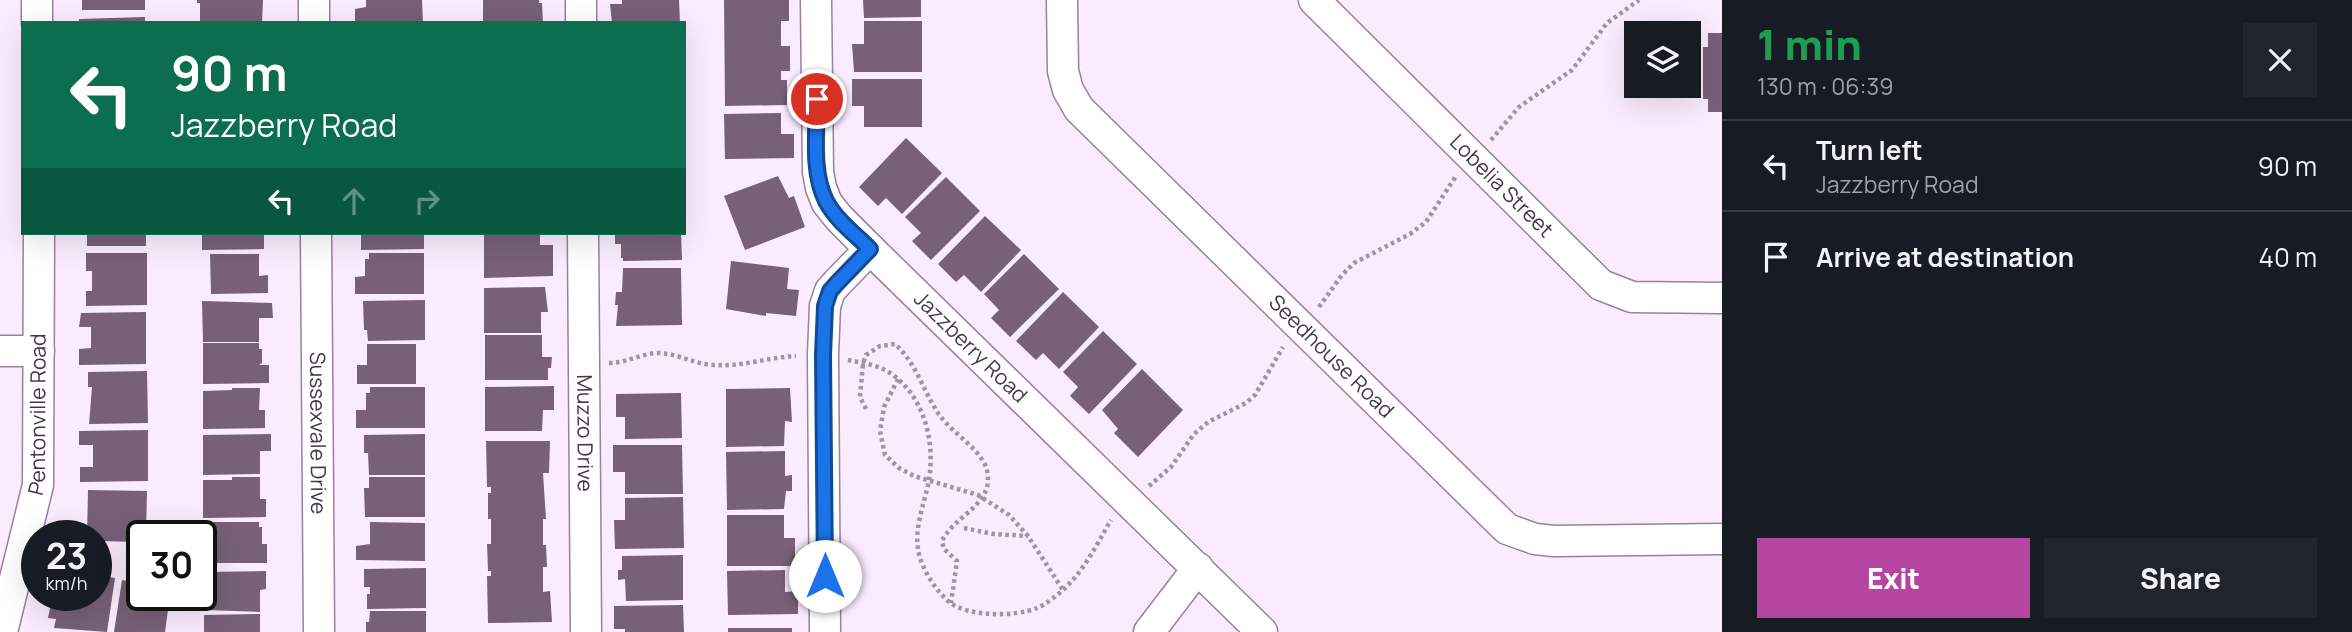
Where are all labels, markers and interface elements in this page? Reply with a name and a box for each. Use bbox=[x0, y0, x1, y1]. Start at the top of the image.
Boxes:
text: 1 min bbox=[1757, 15, 1862, 73]
map controls bbox=[1624, 21, 1701, 98]
button: layers bbox=[1624, 21, 1701, 98]
button: close bbox=[2243, 23, 2317, 97]
text: 90 m bbox=[171, 39, 288, 106]
icon: left bbox=[56, 49, 147, 140]
pin bbox=[787, 69, 847, 129]
text: 130 m · 06:39 bbox=[1757, 70, 1893, 102]
icon: arrive bbox=[798, 80, 836, 118]
text: Jazzberry Road bbox=[171, 103, 397, 147]
street label: Lobelia Street bbox=[1444, 128, 1560, 243]
text: Turn left bbox=[1816, 132, 1923, 168]
icon: left bbox=[1757, 147, 1795, 185]
text: 90 m bbox=[2258, 148, 2317, 184]
text: Jazzberry Road bbox=[1816, 168, 1979, 200]
icon: left bbox=[262, 182, 300, 220]
icon: ahead bbox=[335, 182, 373, 220]
icon: right bbox=[408, 182, 446, 220]
icon: arrive bbox=[1757, 238, 1795, 276]
text: Arrive at destination bbox=[1816, 239, 2074, 275]
text: 40 m bbox=[2259, 239, 2317, 275]
street label: Jazzberry Road bbox=[908, 285, 1034, 408]
street label: Seedhouse Road bbox=[1263, 288, 1401, 423]
street label: Pentonville Road bbox=[21, 333, 52, 498]
street label: Sussexvale Drive bbox=[304, 352, 333, 514]
street label: Muzzo Drive bbox=[571, 374, 600, 492]
speed limit sign: 30 bbox=[126, 520, 217, 611]
text: 23 bbox=[46, 532, 87, 580]
button: Exit bbox=[1757, 538, 2030, 618]
button: Share bbox=[2044, 538, 2317, 618]
position arrow bbox=[788, 539, 862, 613]
text: km/h bbox=[46, 571, 87, 595]

